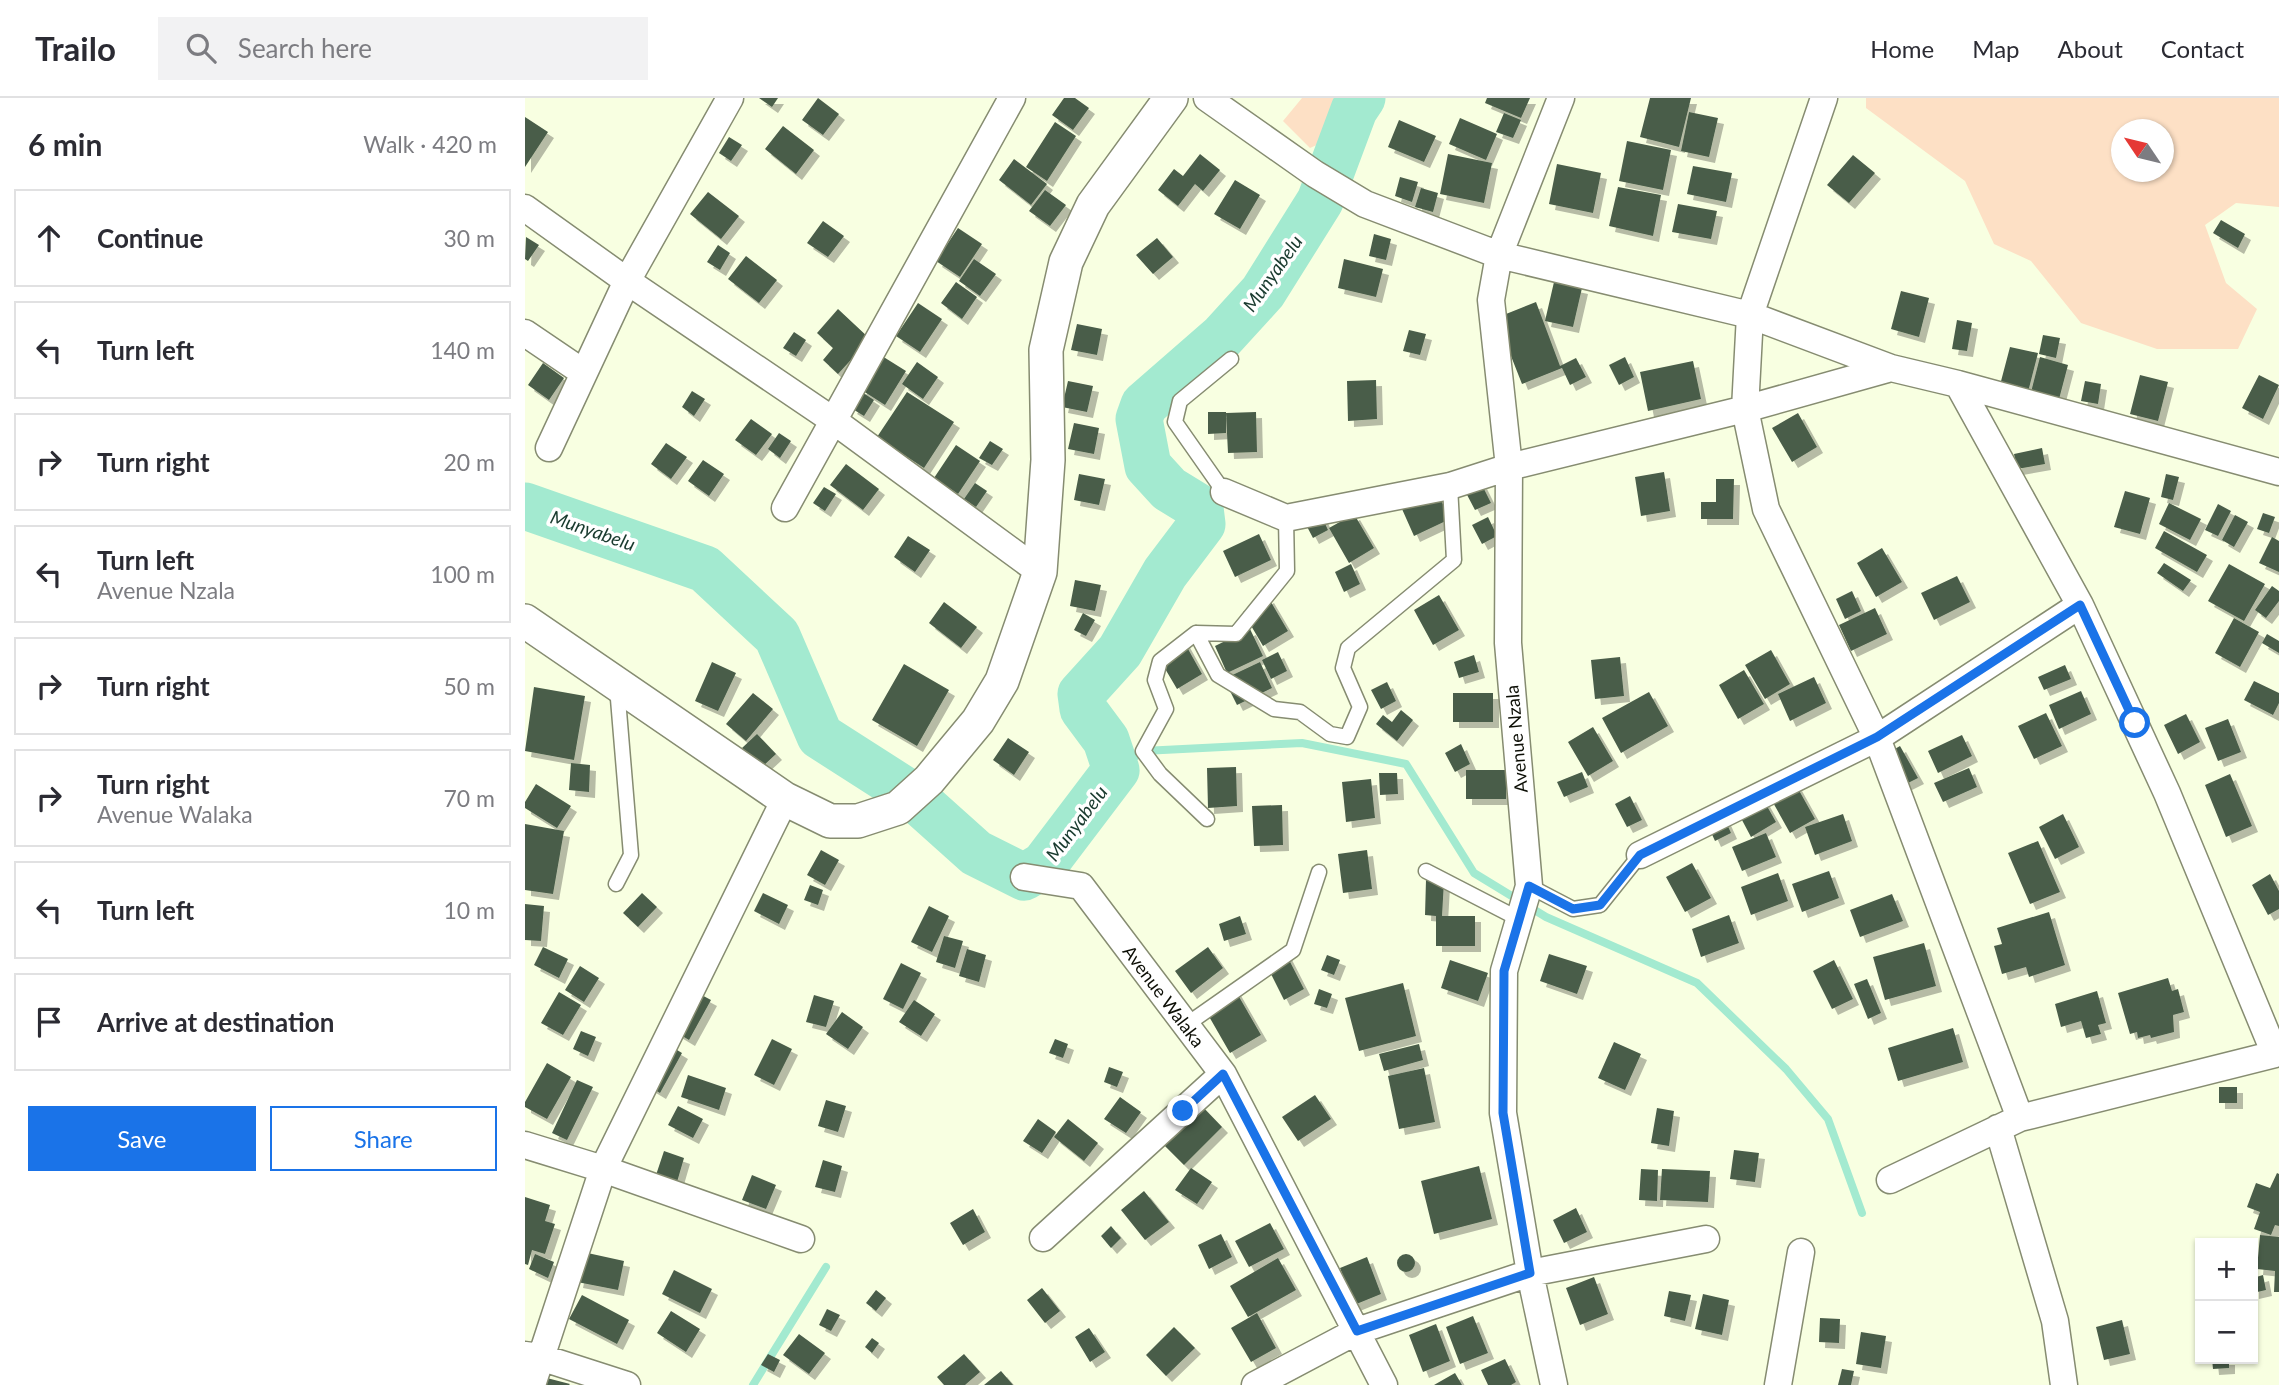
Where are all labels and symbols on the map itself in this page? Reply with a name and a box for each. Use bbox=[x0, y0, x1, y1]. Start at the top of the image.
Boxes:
north arrow bbox=[2111, 119, 2174, 182]
water label: Munyabelu bbox=[1237, 230, 1307, 316]
water label: Munyabelu bbox=[548, 505, 638, 555]
street label: Avenue Nzala bbox=[1500, 684, 1532, 794]
route start bbox=[2119, 707, 2150, 738]
water label: Munyabelu bbox=[1040, 781, 1112, 865]
street label: Avenue Walaka bbox=[1119, 941, 1209, 1051]
route end bbox=[1167, 1095, 1198, 1126]

